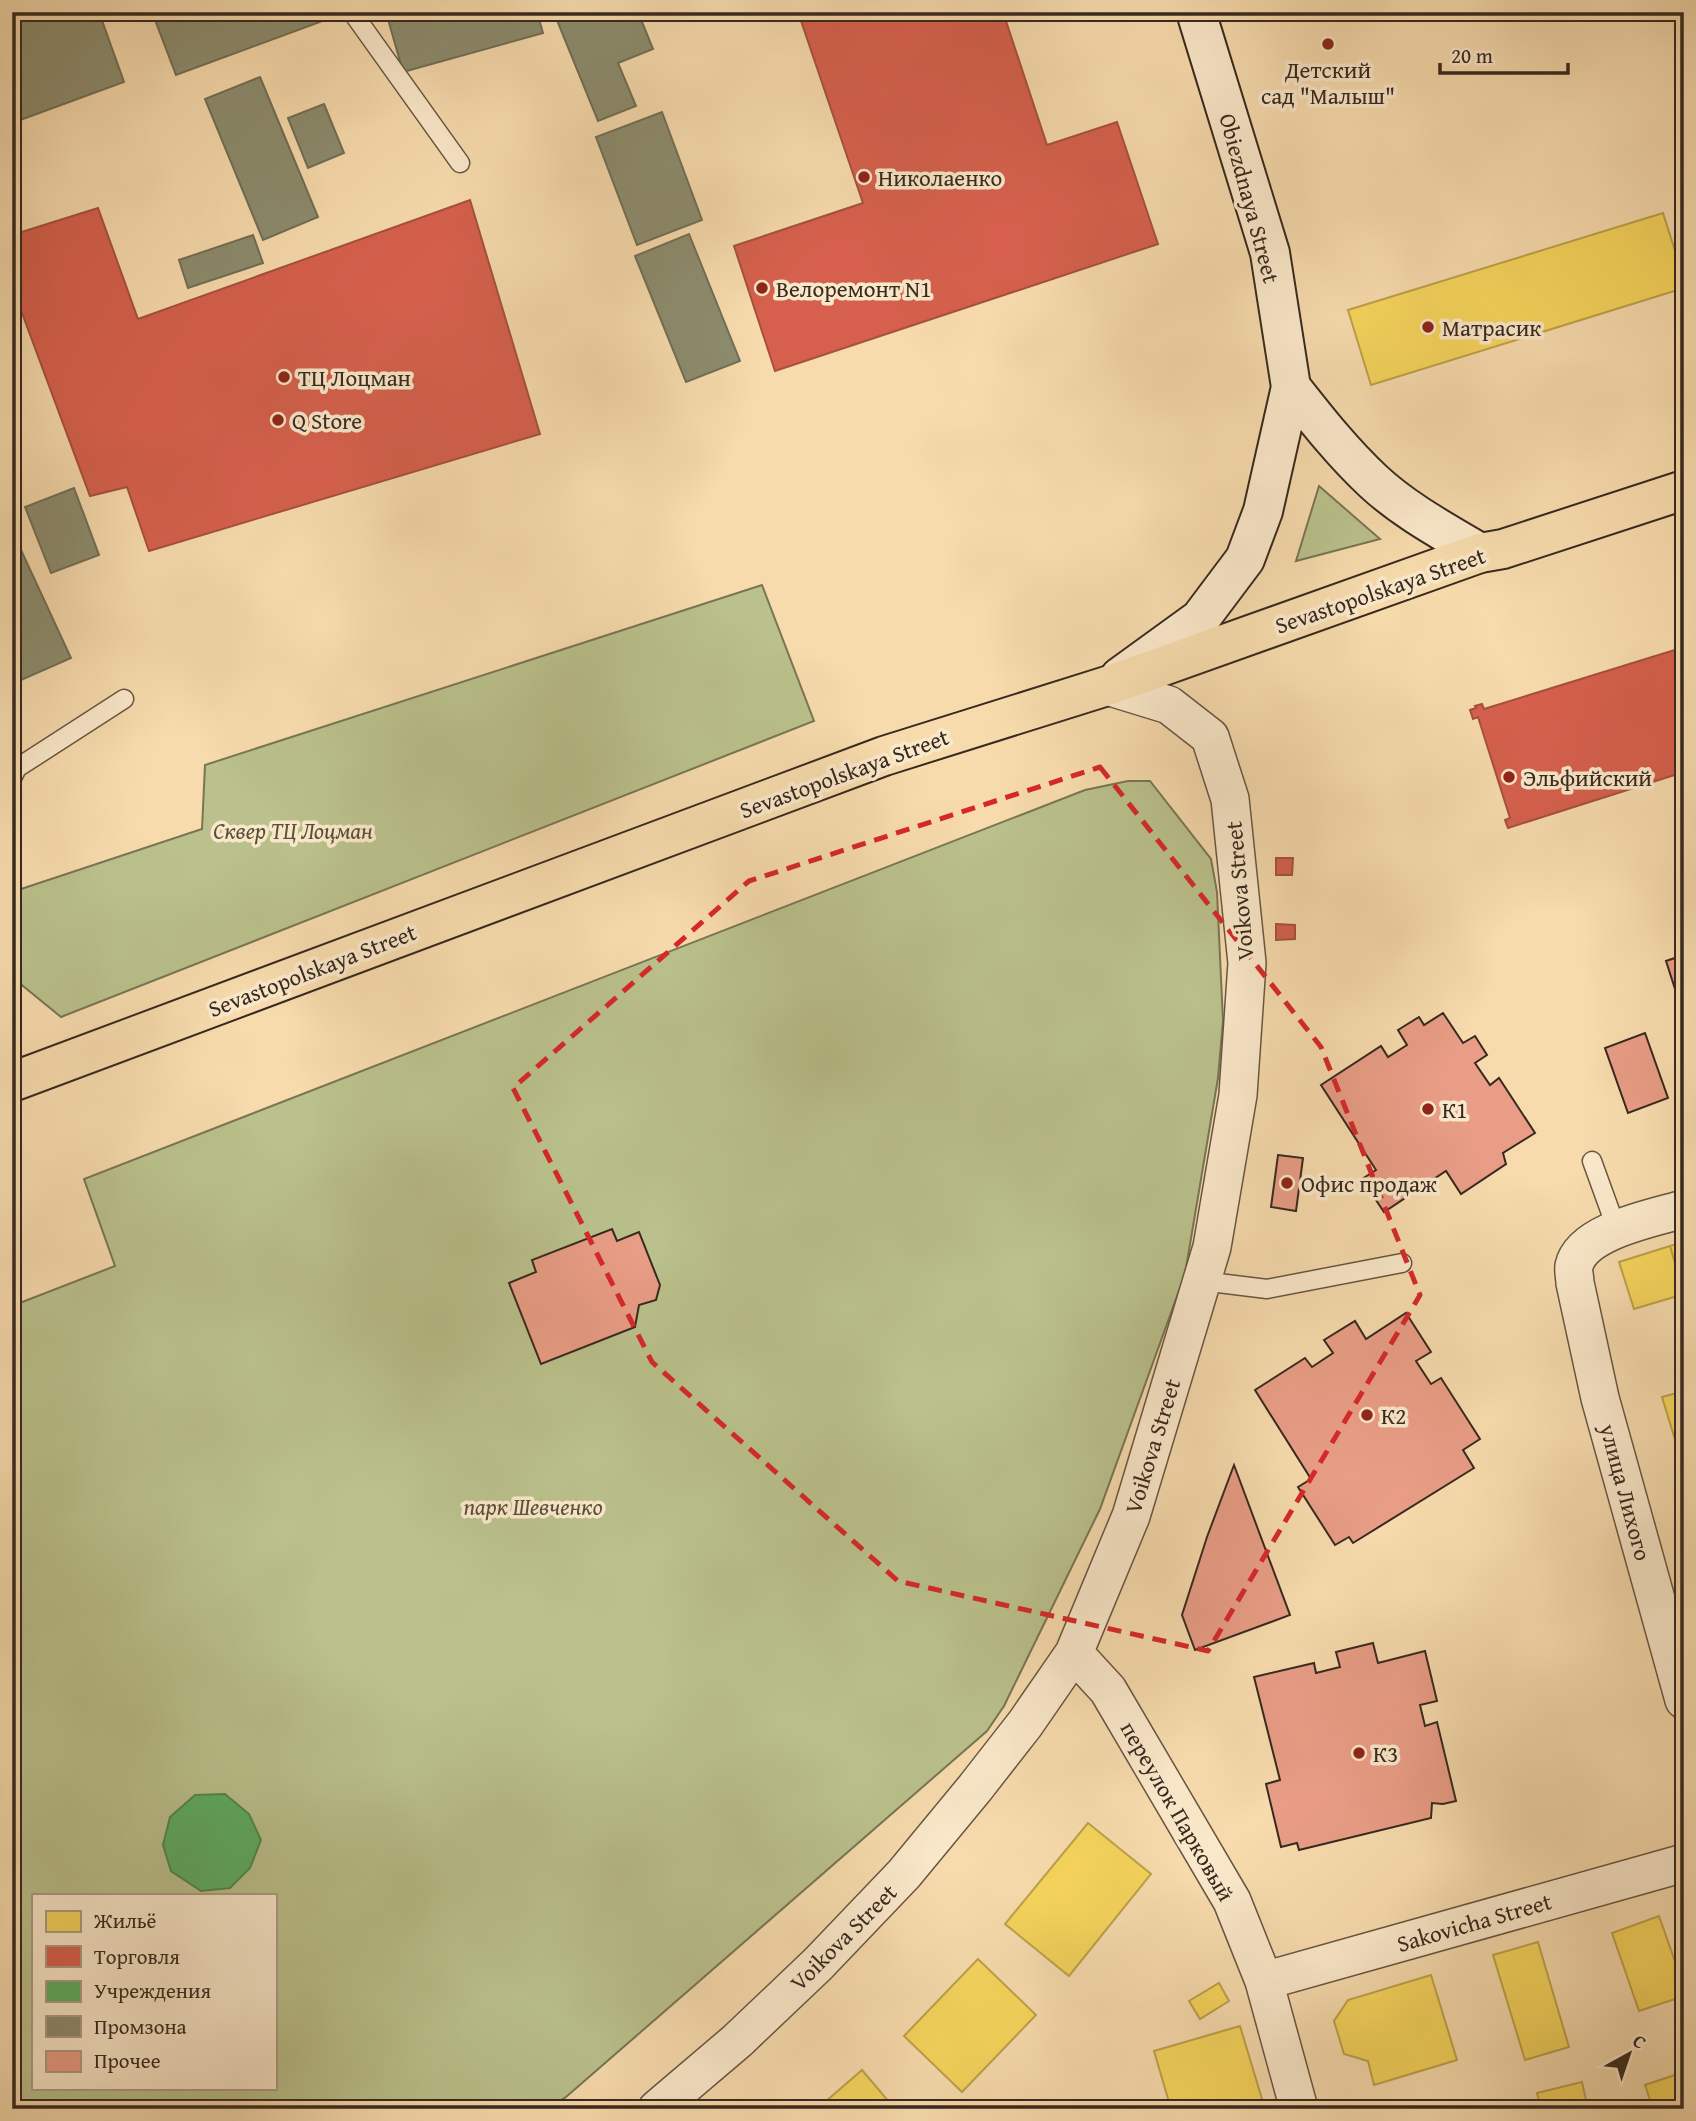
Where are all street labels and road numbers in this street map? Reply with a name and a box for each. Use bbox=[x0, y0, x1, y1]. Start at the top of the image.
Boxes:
street label: Obiezdnaya Street bbox=[1211, 109, 1289, 287]
street label: Sevastopolskaya Street bbox=[1270, 539, 1490, 641]
street label: Sevastopolskaya Street bbox=[735, 720, 953, 826]
street label: Voikova Street bbox=[1216, 820, 1262, 962]
street label: Sevastopolskaya Street bbox=[203, 915, 421, 1025]
street label: Voikova Street bbox=[1116, 1374, 1188, 1518]
street label: улица Лихого bbox=[1592, 1419, 1660, 1564]
street label: переулок Парковый bbox=[1113, 1715, 1243, 1907]
street label: Voikova Street bbox=[782, 1876, 904, 1998]
street label: Sakovicha Street bbox=[1393, 1884, 1555, 1960]

